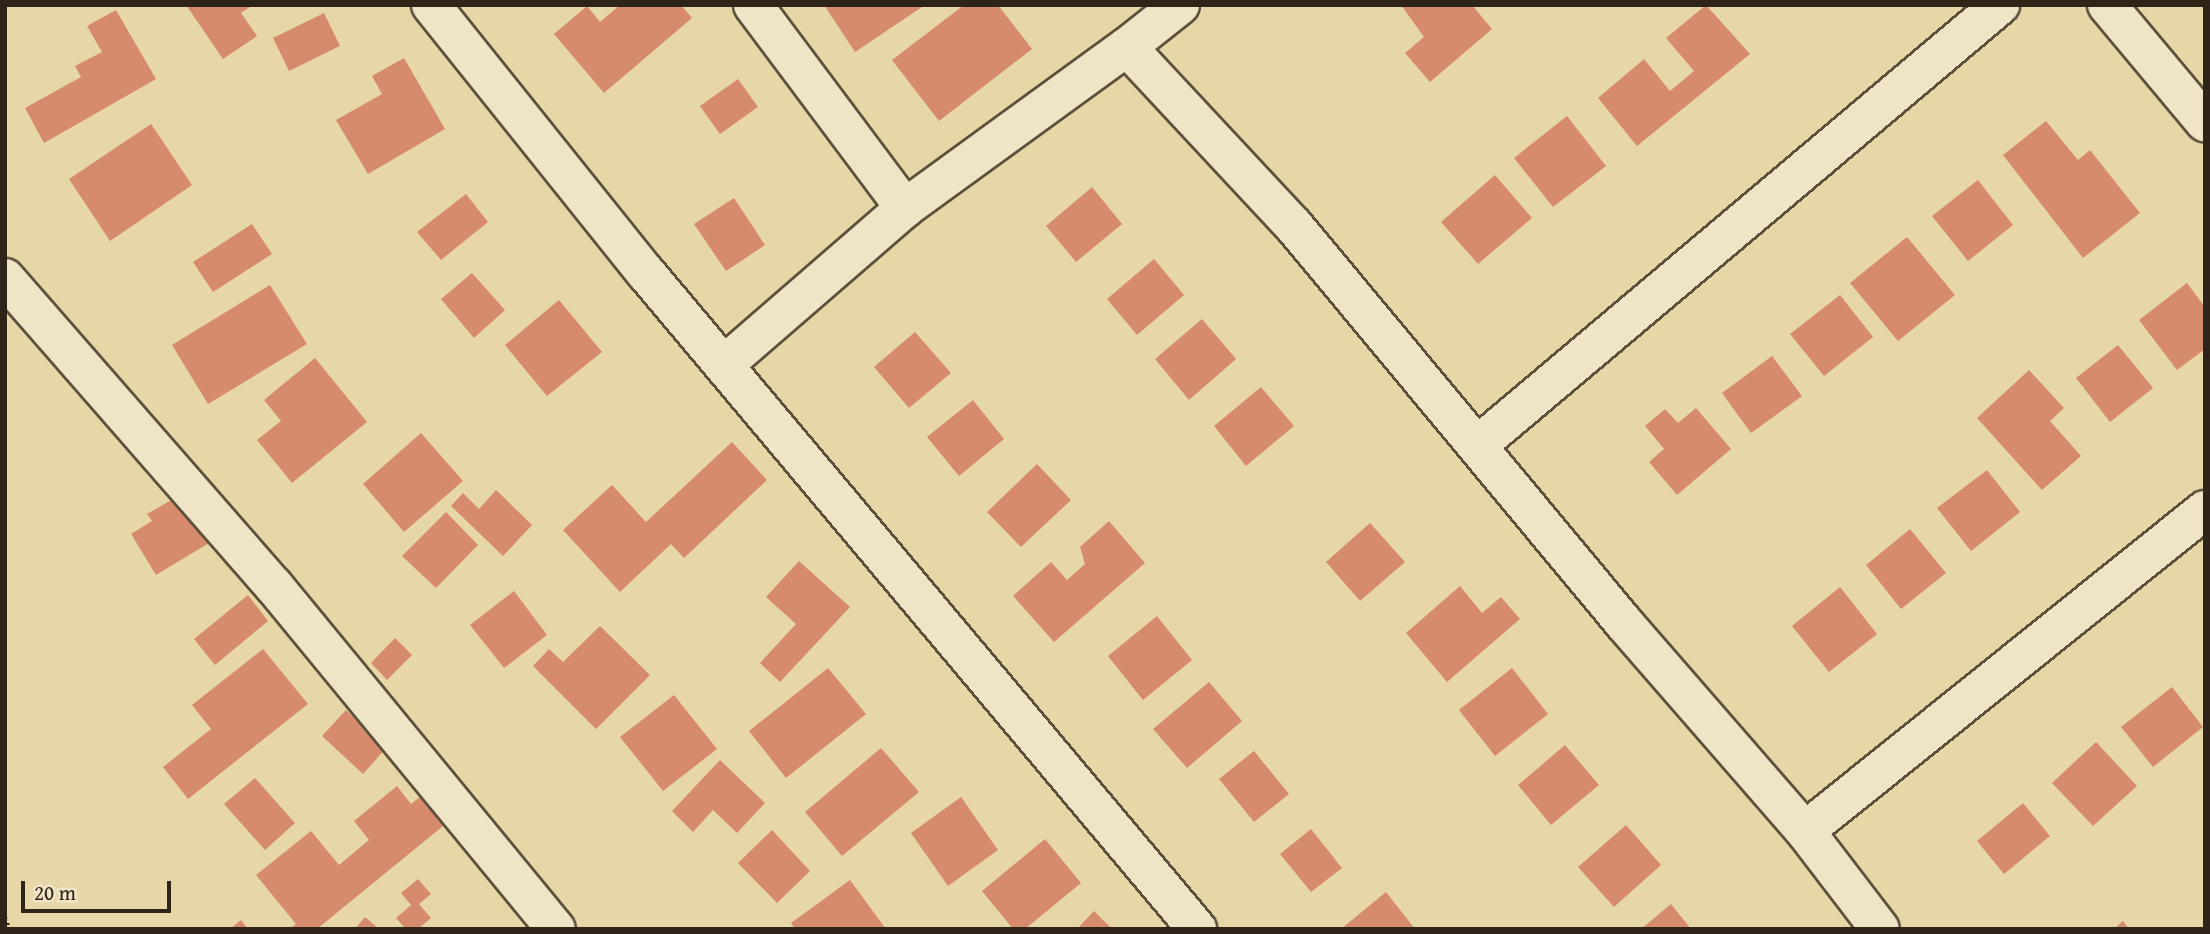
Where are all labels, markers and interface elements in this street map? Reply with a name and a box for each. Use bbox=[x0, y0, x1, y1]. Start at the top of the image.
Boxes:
scale bar bbox=[24, 867, 175, 911]
text: 20 m bbox=[34, 877, 76, 908]

